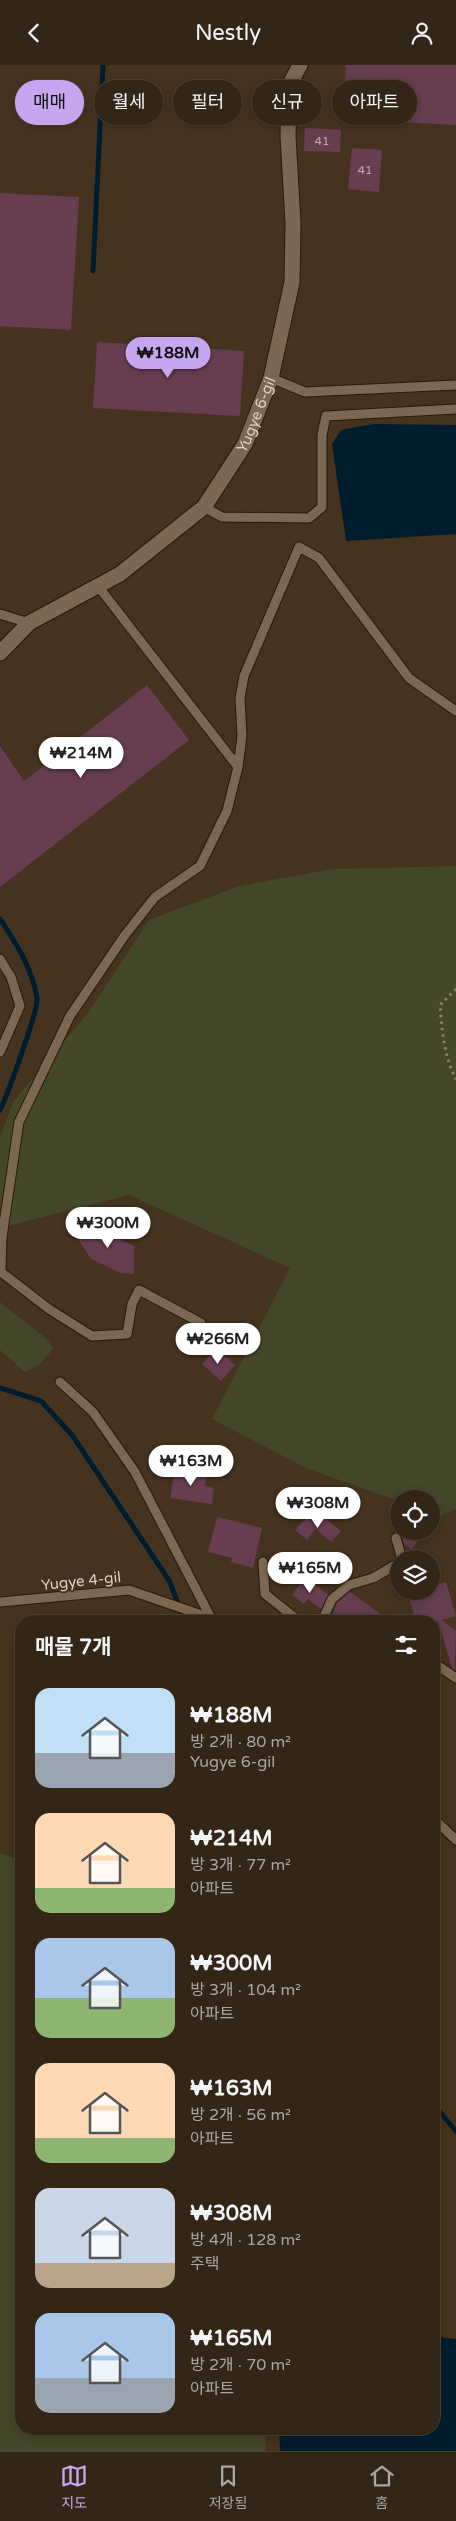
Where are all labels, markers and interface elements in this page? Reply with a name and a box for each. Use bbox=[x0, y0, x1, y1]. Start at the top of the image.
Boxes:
icon: back bbox=[20, 19, 48, 47]
icon: person bbox=[408, 19, 436, 47]
text: Nestly bbox=[195, 20, 261, 46]
chip: 매매 bbox=[15, 80, 84, 125]
chip: 월세 bbox=[94, 80, 163, 125]
chip: 필터 bbox=[173, 80, 242, 125]
chip: 신규 bbox=[252, 80, 322, 125]
chip: 아파트 bbox=[332, 80, 417, 125]
house number: 41 bbox=[314, 134, 330, 148]
house number: 41 bbox=[357, 163, 373, 177]
pin: ₩188M bbox=[133, 337, 203, 379]
text: ₩188M bbox=[137, 343, 199, 363]
street label: Yugye 6-gil bbox=[233, 374, 280, 456]
pin: ₩214M bbox=[46, 737, 116, 779]
text: ₩214M bbox=[50, 743, 112, 763]
pin: ₩300M bbox=[73, 1207, 143, 1249]
text: ₩300M bbox=[77, 1213, 139, 1233]
pin: ₩266M bbox=[183, 1323, 253, 1365]
text: ₩266M bbox=[187, 1329, 249, 1349]
pin: ₩163M bbox=[156, 1445, 226, 1487]
text: ₩163M bbox=[160, 1451, 222, 1471]
pin: ₩308M bbox=[283, 1487, 353, 1529]
map controls bbox=[390, 1490, 440, 1600]
button: locate bbox=[390, 1490, 440, 1540]
text: ₩308M bbox=[287, 1493, 349, 1513]
button: layers bbox=[390, 1550, 440, 1600]
pin: ₩165M bbox=[275, 1551, 345, 1594]
text: ₩165M bbox=[279, 1558, 341, 1578]
street label: Yugye 4-gil bbox=[40, 1568, 122, 1594]
icon: filters bbox=[392, 1631, 420, 1659]
text: 매물 7개 bbox=[35, 1635, 112, 1660]
text: ₩188M bbox=[190, 1703, 273, 1728]
icon: home bbox=[75, 1708, 135, 1768]
text: 방 2개 · 80 m² bbox=[190, 1732, 291, 1752]
text: Yugye 6-gil bbox=[190, 1752, 275, 1772]
text: ₩214M bbox=[190, 1826, 273, 1851]
icon: home bbox=[75, 1833, 135, 1893]
text: 방 3개 · 77 m² bbox=[190, 1855, 291, 1875]
text: 아파트 bbox=[190, 1879, 234, 1899]
text: ₩300M bbox=[190, 1951, 273, 1976]
icon: home bbox=[75, 1958, 135, 2018]
text: 방 3개 · 104 m² bbox=[190, 1980, 301, 2000]
text: 아파트 bbox=[190, 2004, 234, 2024]
text: ₩163M bbox=[190, 2076, 273, 2101]
icon: home bbox=[75, 2083, 135, 2143]
text: 방 2개 · 56 m² bbox=[190, 2105, 291, 2125]
text: 아파트 bbox=[190, 2129, 234, 2149]
text: ₩308M bbox=[190, 2201, 273, 2226]
icon: home bbox=[75, 2208, 135, 2268]
text: 방 4개 · 128 m² bbox=[190, 2230, 301, 2250]
text: 주택 bbox=[190, 2254, 219, 2274]
text: ₩165M bbox=[190, 2326, 273, 2351]
icon: home bbox=[75, 2333, 135, 2393]
text: 방 2개 · 70 m² bbox=[190, 2355, 291, 2375]
text: 아파트 bbox=[190, 2379, 234, 2399]
tab: 지도 bbox=[60, 2462, 88, 2512]
tab: 저장됨 bbox=[209, 2462, 247, 2512]
tab: 홈 bbox=[368, 2462, 396, 2512]

